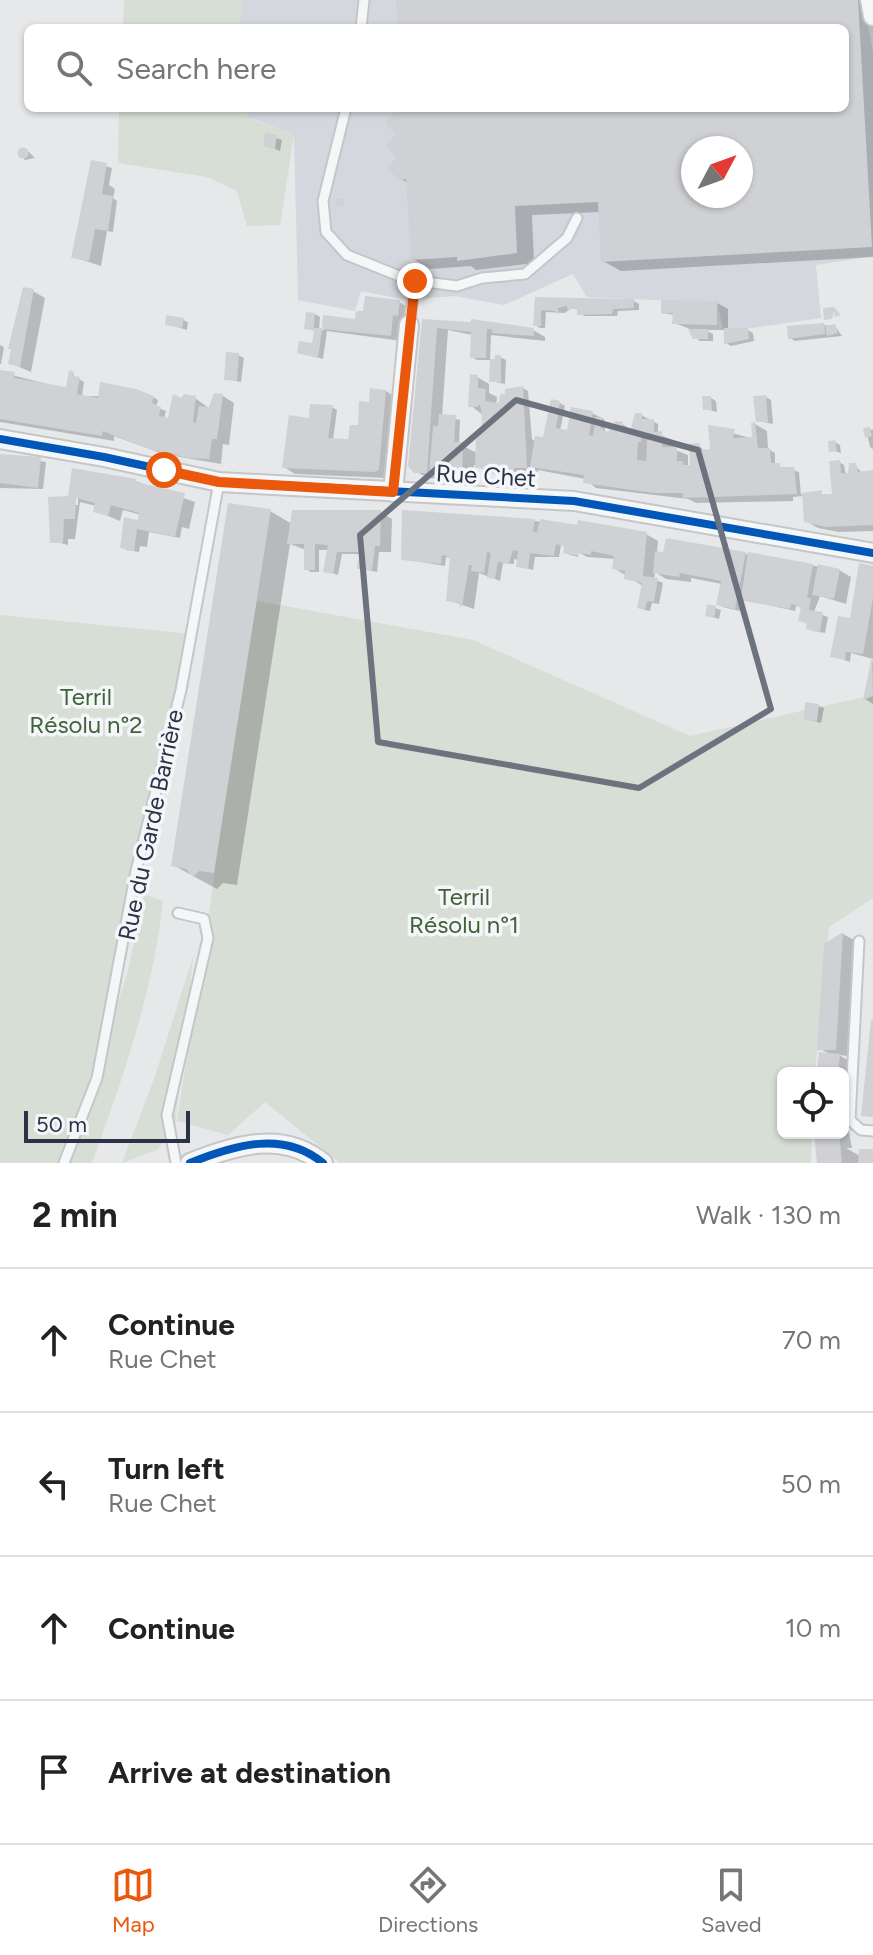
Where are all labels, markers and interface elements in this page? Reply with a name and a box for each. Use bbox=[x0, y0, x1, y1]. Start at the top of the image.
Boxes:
search box bbox=[24, 24, 849, 112]
icon: search bbox=[52, 46, 96, 90]
text: Search here bbox=[116, 50, 276, 87]
north arrow bbox=[681, 136, 753, 208]
route end bbox=[397, 263, 433, 299]
route start bbox=[146, 452, 182, 488]
street label: Rue Chet bbox=[435, 458, 537, 493]
park label: Terril Résolu n°2 bbox=[29, 682, 143, 739]
street label: Rue du Garde Barrière bbox=[112, 707, 189, 943]
park label: Terril Résolu n°1 bbox=[409, 882, 519, 939]
map controls bbox=[777, 1067, 849, 1139]
button: locate bbox=[777, 1067, 849, 1139]
scale bar bbox=[24, 1107, 190, 1143]
text: 50 m bbox=[36, 1111, 87, 1138]
text: 2 min bbox=[32, 1195, 118, 1236]
text: Walk · 130 m bbox=[696, 1199, 841, 1231]
text: Continue bbox=[108, 1306, 235, 1343]
icon: ahead bbox=[32, 1318, 76, 1362]
text: 70 m bbox=[782, 1324, 841, 1356]
text: Rue Chet bbox=[108, 1343, 217, 1375]
text: Turn left bbox=[108, 1450, 225, 1487]
icon: left bbox=[32, 1462, 76, 1506]
text: 50 m bbox=[781, 1468, 841, 1500]
text: Rue Chet bbox=[108, 1487, 217, 1519]
icon: ahead bbox=[32, 1606, 76, 1650]
text: Continue bbox=[108, 1610, 235, 1647]
text: 10 m bbox=[785, 1612, 841, 1644]
icon: arrive bbox=[32, 1750, 76, 1794]
text: Arrive at destination bbox=[108, 1754, 391, 1791]
tab: Map bbox=[111, 1863, 155, 1938]
tab: Directions bbox=[378, 1863, 478, 1938]
tab: Saved bbox=[701, 1863, 762, 1938]

